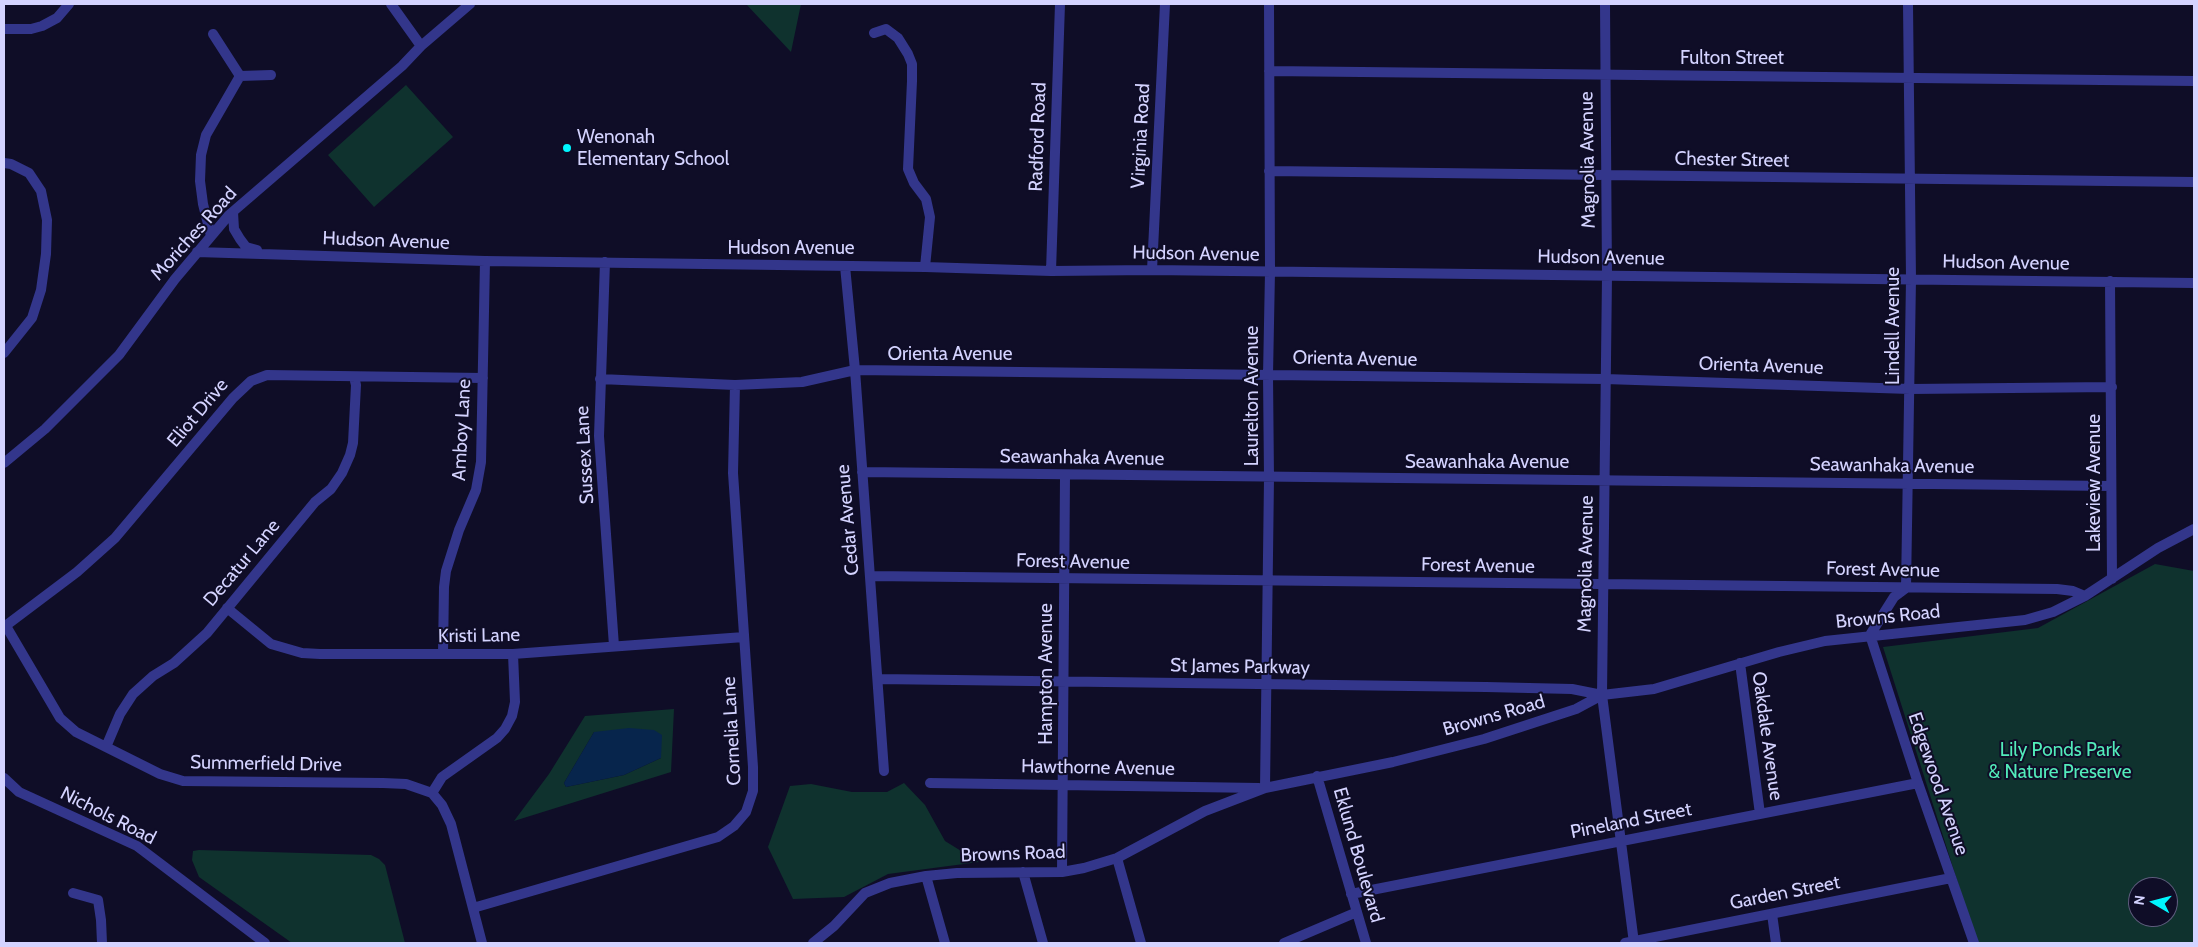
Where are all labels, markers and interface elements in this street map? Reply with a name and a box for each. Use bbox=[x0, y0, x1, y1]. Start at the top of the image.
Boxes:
street label: Fulton Street bbox=[1680, 47, 1784, 69]
street label: Radford Road bbox=[1025, 82, 1051, 192]
street label: Virginia Road bbox=[1127, 83, 1155, 189]
street label: Magnolia Avenue bbox=[1575, 91, 1601, 229]
place label: Wenonah Elementary School bbox=[577, 126, 729, 170]
marker: Wenonah Elementary School bbox=[561, 142, 573, 154]
street label: Chester Street bbox=[1674, 148, 1790, 172]
street label: Moriches Road bbox=[146, 183, 242, 285]
street label: Hudson Avenue bbox=[322, 227, 450, 255]
street label: Hudson Avenue bbox=[727, 237, 855, 259]
street label: Hudson Avenue bbox=[1132, 241, 1260, 267]
street label: Hudson Avenue bbox=[1537, 245, 1665, 271]
street label: Hudson Avenue bbox=[1942, 250, 2070, 276]
street label: Lindell Avenue bbox=[1882, 267, 1904, 385]
street label: Laurelton Avenue bbox=[1241, 326, 1263, 466]
street label: Orienta Avenue bbox=[888, 343, 1012, 365]
street label: Orienta Avenue bbox=[1292, 347, 1418, 371]
street label: Orienta Avenue bbox=[1698, 352, 1824, 380]
street label: Eliot Drive bbox=[163, 374, 233, 452]
street label: Amboy Lane bbox=[448, 378, 476, 482]
street label: Sussex Lane bbox=[571, 405, 599, 505]
street label: Lakeview Avenue bbox=[2083, 414, 2105, 552]
street label: Seawanhaka Avenue bbox=[1000, 445, 1164, 471]
street label: Seawanhaka Avenue bbox=[1405, 451, 1569, 473]
street label: Seawanhaka Avenue bbox=[1810, 453, 1974, 479]
street label: Cedar Avenue bbox=[832, 464, 864, 576]
street label: Magnolia Avenue bbox=[1573, 495, 1599, 633]
street label: Decatur Lane bbox=[199, 515, 285, 611]
street label: Forest Avenue bbox=[1016, 550, 1130, 574]
street label: Forest Avenue bbox=[1421, 554, 1535, 578]
street label: Forest Avenue bbox=[1826, 558, 1940, 582]
street label: Browns Road bbox=[1835, 600, 1941, 634]
street label: Hampton Avenue bbox=[1035, 603, 1057, 745]
street label: Kristi Lane bbox=[438, 624, 520, 648]
street label: St James Parkway bbox=[1170, 654, 1310, 680]
street label: Oakdale Avenue bbox=[1747, 670, 1787, 802]
street label: Cornelia Lane bbox=[718, 676, 746, 786]
street label: Browns Road bbox=[1440, 691, 1548, 741]
street label: Edgewood Avenue bbox=[1903, 710, 1973, 858]
park label: Lily Ponds Park & Nature Preserve bbox=[1989, 739, 2131, 783]
street label: Summerfield Drive bbox=[190, 751, 342, 777]
street label: Hawthorne Avenue bbox=[1021, 755, 1175, 781]
street label: Nichols Road bbox=[56, 782, 160, 850]
street label: Eklund Boulevard bbox=[1328, 785, 1388, 925]
street label: Pineland Street bbox=[1568, 798, 1694, 844]
street label: Browns Road bbox=[960, 841, 1066, 867]
street label: Garden Street bbox=[1728, 871, 1842, 915]
north arrow bbox=[2128, 877, 2178, 927]
text: N bbox=[2130, 894, 2149, 906]

